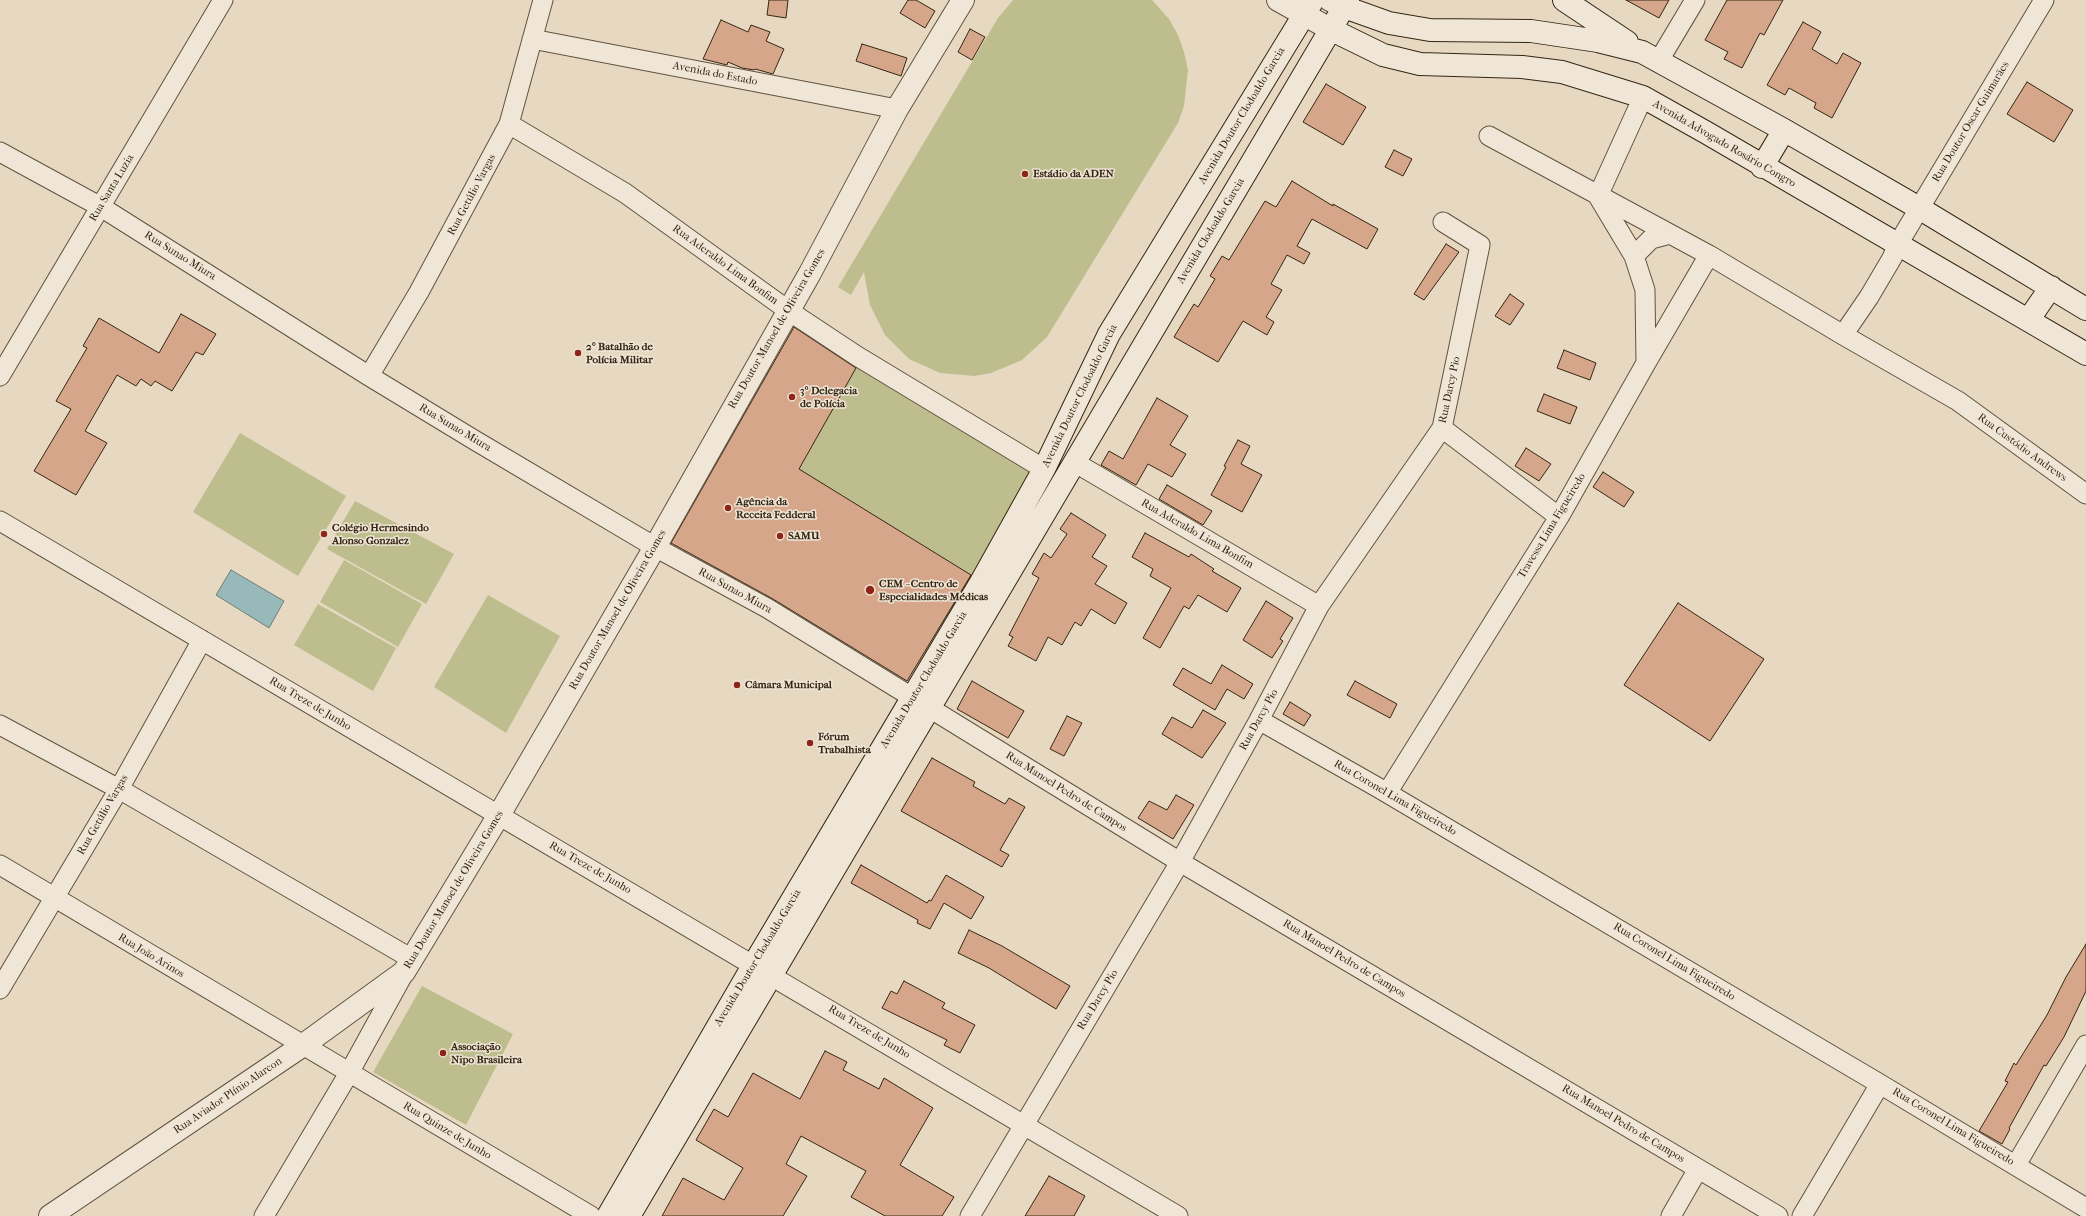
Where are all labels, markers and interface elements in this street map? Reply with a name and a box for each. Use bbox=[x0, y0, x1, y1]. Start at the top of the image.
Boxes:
street label: Avenida Doutor Clodoaldo Garcia bbox=[1196, 45, 1288, 187]
street label: Avenida do Estado bbox=[672, 59, 758, 89]
street label: Rua Doutor Oscar Guimarães bbox=[1930, 59, 2012, 185]
street label: Avenida Advogado Rosário Congro bbox=[1650, 97, 1798, 191]
street label: Rua Santa Luzia bbox=[87, 152, 137, 224]
street label: Rua Getúlio Vargas bbox=[445, 152, 499, 238]
place label: Estádio da ADEN bbox=[1033, 167, 1114, 181]
marker: Estádio da ADEN bbox=[1020, 169, 1030, 179]
street label: Avenida Clodoaldo Garcia bbox=[1174, 176, 1248, 286]
street label: Rua Aderaldo Lima Bonfim bbox=[670, 222, 780, 308]
street label: Rua Sunao Miura bbox=[142, 229, 218, 283]
street label: Rua Doutor Manoel de Oliveira Gomes bbox=[726, 247, 828, 411]
street label: Avenida Doutor Clodoaldo Garcia bbox=[1040, 322, 1120, 470]
place label: 2º Batalhão de Polícia Militar bbox=[586, 340, 653, 366]
marker: 2º Batalhão de Polícia Militar bbox=[573, 348, 583, 358]
street label: Rua Darcy Pio bbox=[1436, 355, 1464, 425]
place label: 3º Delegacia de Polícia bbox=[800, 384, 857, 410]
marker: 3º Delegacia de Polícia bbox=[787, 392, 797, 402]
street label: Rua Sunao Miura bbox=[416, 401, 494, 455]
street label: Rua Custódio Andrews bbox=[1975, 411, 2069, 485]
street label: Travessa Lima Figueiredo bbox=[1515, 471, 1589, 581]
place label: Agência da Receita Fedderal bbox=[736, 495, 816, 521]
street label: Rua Aderaldo Lima Bonfim bbox=[1139, 496, 1255, 572]
marker: Agência da Receita Fedderal bbox=[723, 503, 733, 513]
place label: Colégio Hermesindo Alonso Gonzalez bbox=[332, 521, 429, 547]
street label: Rua Doutor Manoel de Oliveira Gomes bbox=[567, 528, 669, 692]
marker: Colégio Hermesindo Alonso Gonzalez bbox=[319, 529, 329, 539]
place label: SAMU bbox=[788, 529, 819, 543]
marker: SAMU bbox=[775, 531, 785, 541]
street label: Rua Sunao Miura bbox=[696, 565, 774, 617]
place label: CEM - Centro de Especialidades Médicas bbox=[879, 577, 988, 603]
marker: CEM - Centro de Especialidades Médicas bbox=[864, 584, 876, 596]
street label: Avenida Doutor Clodoaldo Garcia bbox=[878, 609, 970, 751]
street label: Rua Treze de Junho bbox=[267, 674, 353, 734]
place label: Câmara Municipal bbox=[745, 678, 832, 692]
marker: Câmara Municipal bbox=[732, 680, 742, 690]
street label: Rua Darcy Pio bbox=[1237, 687, 1281, 753]
place label: Fórum Trabalhista bbox=[818, 730, 871, 756]
marker: Fórum Trabalhista bbox=[805, 738, 815, 748]
street label: Rua Manoel Pedro de Campos bbox=[1003, 749, 1129, 835]
street label: Rua Coronel Lima Figueiredo bbox=[1331, 757, 1459, 839]
street label: Rua Getúlio Vargas bbox=[75, 773, 131, 857]
street label: Rua Doutor Manoel de Oliveira Gomes bbox=[401, 808, 507, 972]
street label: Rua Treze de Junho bbox=[546, 839, 634, 897]
street label: Avenida Doutor Clodoaldo Garcia bbox=[712, 887, 804, 1029]
street label: Rua Manoel Pedro de Campos bbox=[1280, 917, 1408, 1001]
street label: Rua Coronel Lima Figueiredo bbox=[1611, 920, 1737, 1004]
street label: Rua João Arinos bbox=[115, 931, 187, 981]
street label: Rua Darcy Pio bbox=[1075, 967, 1121, 1033]
street label: Rua Treze de Junho bbox=[826, 1002, 912, 1062]
place label: Associação Nipo Brasileira bbox=[451, 1040, 522, 1066]
marker: Associação Nipo Brasileira bbox=[438, 1048, 448, 1058]
street label: Rua Aviador Plínio Alarcon bbox=[171, 1055, 285, 1137]
street label: Rua Manoel Pedro de Campos bbox=[1559, 1082, 1687, 1166]
street label: Rua Coronel Lima Figueiredo bbox=[1890, 1085, 2016, 1169]
street label: Rua Quinze de Junho bbox=[401, 1099, 493, 1163]

